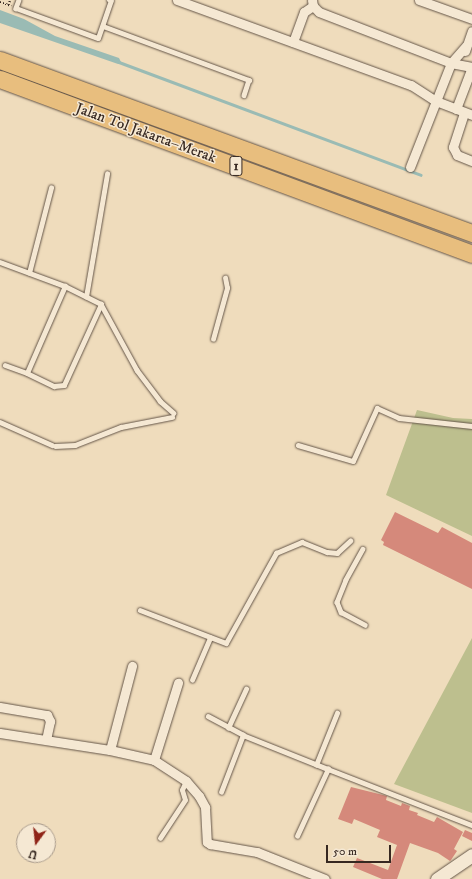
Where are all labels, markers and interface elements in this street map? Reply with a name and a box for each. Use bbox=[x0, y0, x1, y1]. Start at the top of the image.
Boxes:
street label: Jalan Tol Jakarta–Merak bbox=[73, 99, 219, 167]
road number: 1 bbox=[229, 154, 243, 178]
north arrow bbox=[16, 823, 56, 863]
scale bar bbox=[328, 837, 393, 863]
text: 50 m bbox=[333, 844, 357, 859]
text: U bbox=[27, 846, 39, 861]

